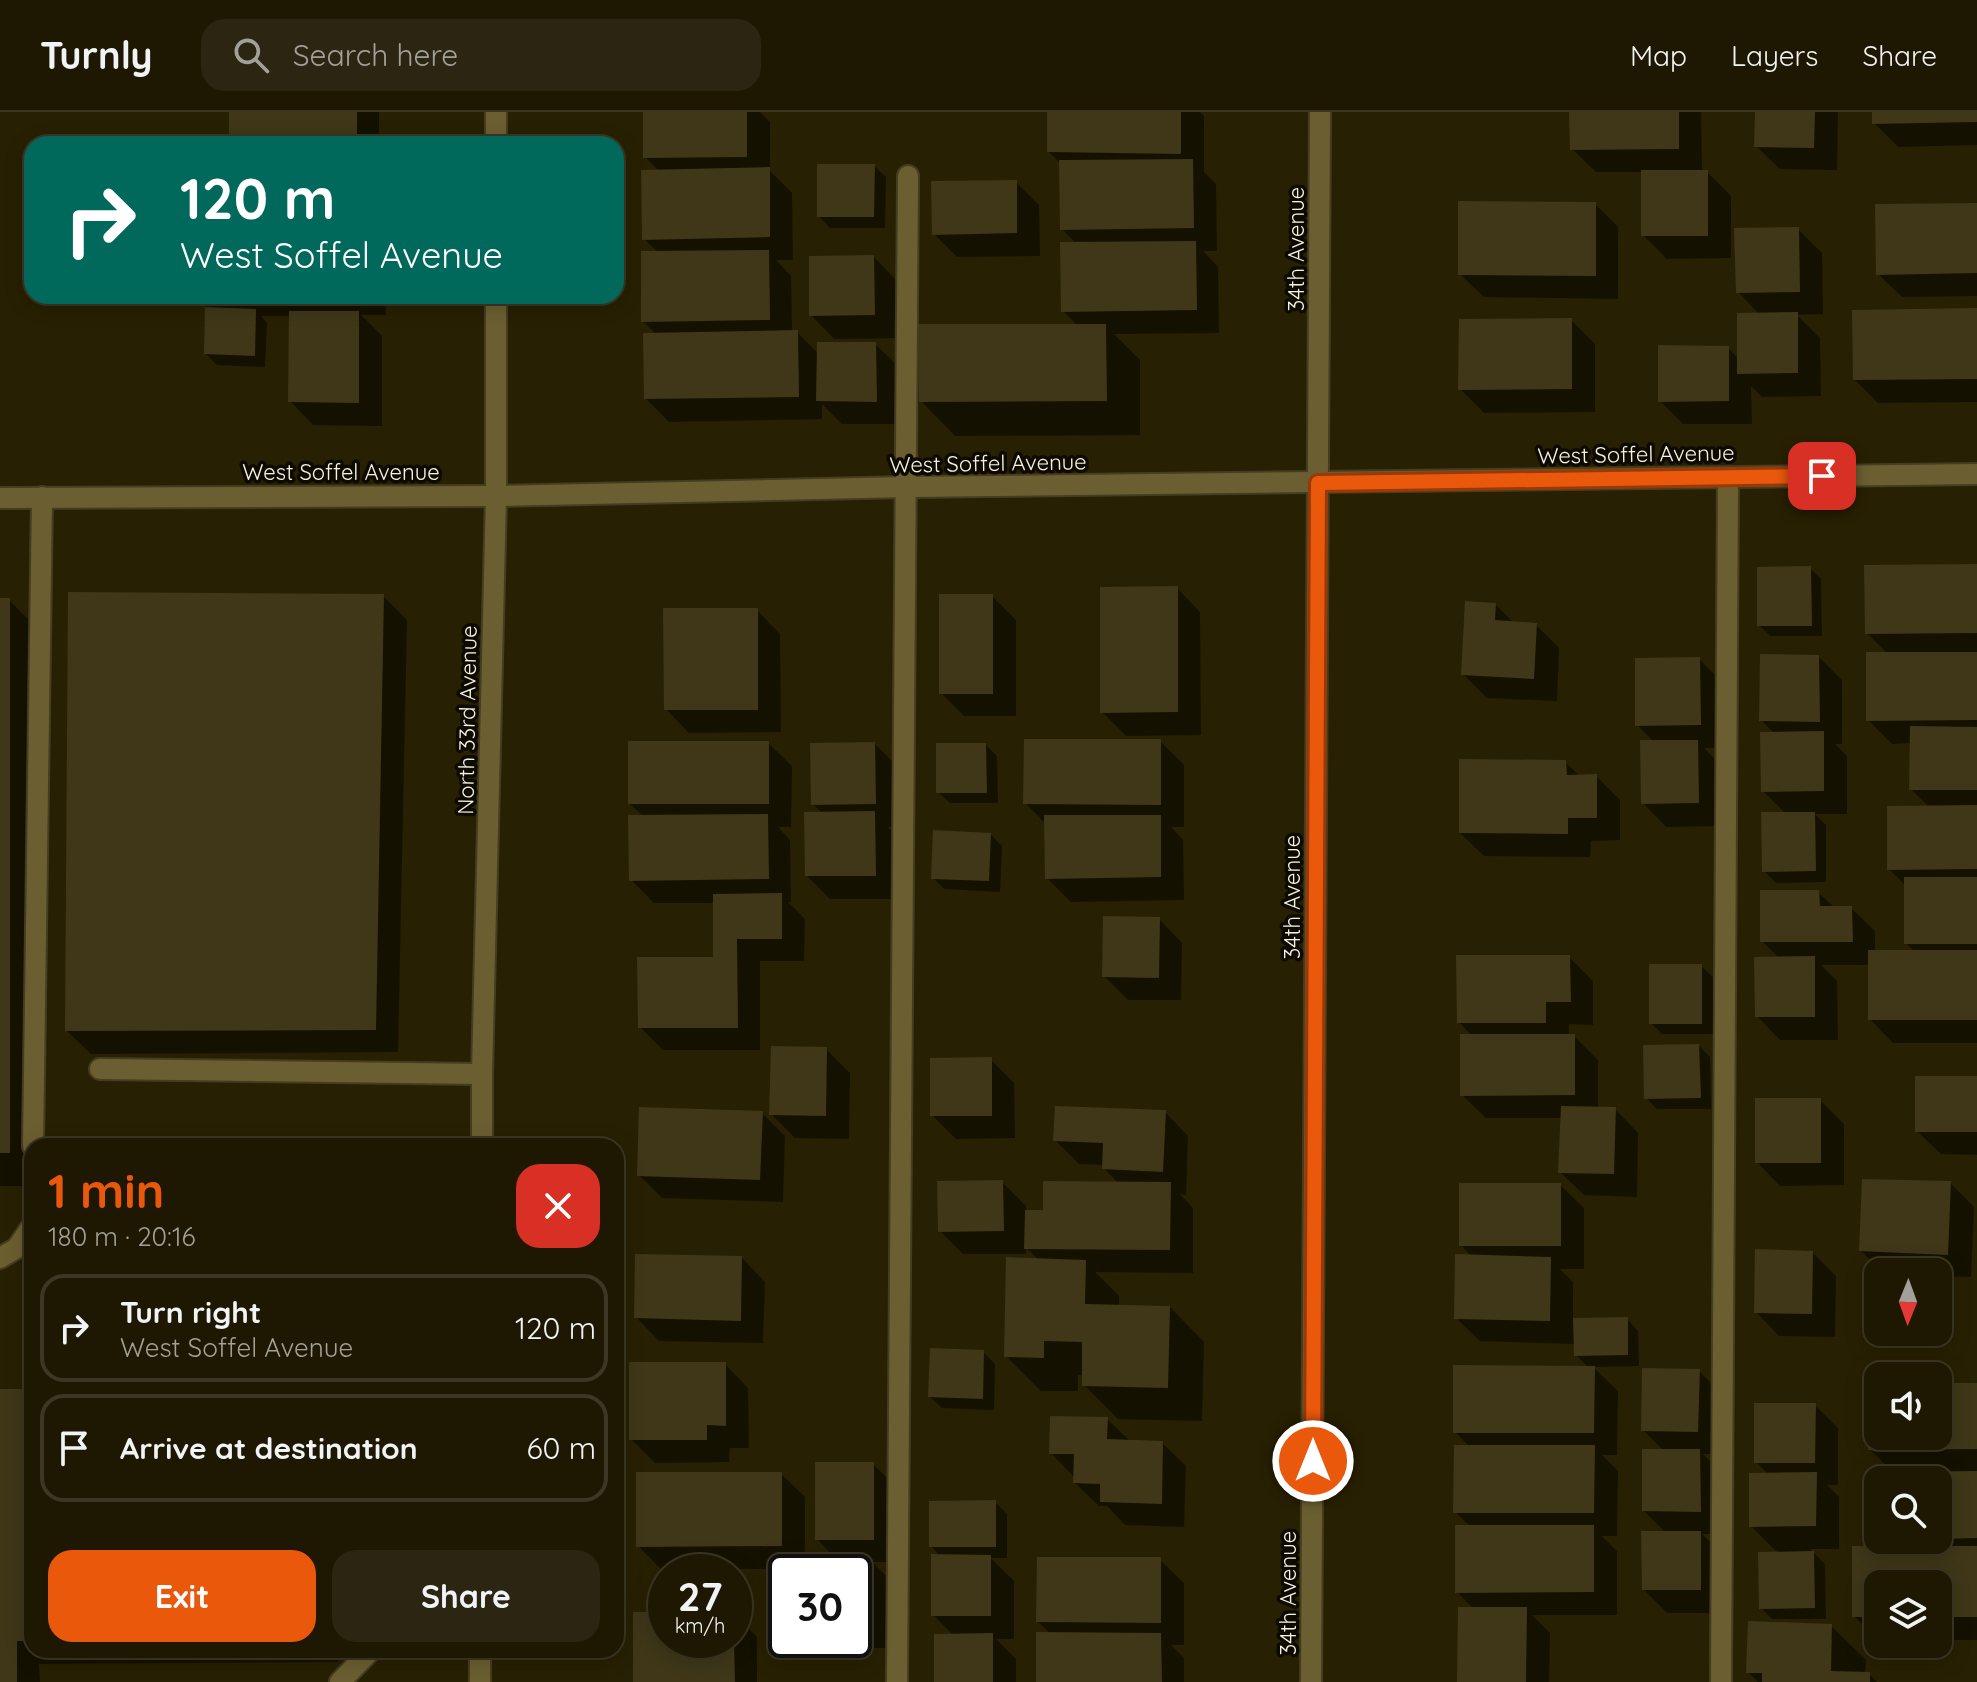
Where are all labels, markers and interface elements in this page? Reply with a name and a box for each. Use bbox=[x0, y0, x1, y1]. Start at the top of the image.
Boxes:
search box bbox=[201, 19, 761, 91]
text: Turnly bbox=[40, 31, 153, 79]
icon: search bbox=[229, 33, 273, 77]
text: Search here bbox=[293, 36, 458, 74]
text: Map bbox=[1630, 38, 1687, 73]
text: Layers bbox=[1731, 38, 1818, 73]
text: Share bbox=[1862, 38, 1937, 73]
text: 120 m bbox=[180, 163, 335, 233]
icon: right bbox=[48, 168, 152, 272]
street label: 34th Avenue bbox=[1282, 187, 1310, 311]
text: West Soffel Avenue bbox=[180, 232, 503, 277]
street label: West Soffel Avenue bbox=[1537, 438, 1735, 470]
pin bbox=[1788, 442, 1856, 510]
street label: West Soffel Avenue bbox=[889, 447, 1087, 479]
icon: arrive bbox=[1800, 454, 1844, 498]
street label: West Soffel Avenue bbox=[242, 458, 440, 486]
street label: North 33rd Avenue bbox=[451, 625, 483, 815]
street label: 34th Avenue bbox=[1278, 835, 1306, 959]
text: 1 min bbox=[48, 1160, 164, 1220]
button: close bbox=[516, 1164, 600, 1248]
text: 180 m · 20:16 bbox=[48, 1220, 196, 1253]
north arrow bbox=[1864, 1258, 1952, 1346]
map controls bbox=[1864, 1258, 1952, 1658]
text: Turn right bbox=[120, 1293, 261, 1331]
icon: right bbox=[52, 1306, 96, 1350]
text: 120 m bbox=[515, 1309, 596, 1347]
text: West Soffel Avenue bbox=[120, 1331, 353, 1364]
button: sound bbox=[1864, 1362, 1952, 1450]
position arrow bbox=[1271, 1419, 1355, 1503]
icon: arrive bbox=[52, 1426, 96, 1470]
text: Arrive at destination bbox=[120, 1429, 418, 1467]
text: 60 m bbox=[526, 1429, 596, 1467]
button: search bbox=[1864, 1466, 1952, 1554]
street label: 34th Avenue bbox=[1274, 1531, 1302, 1655]
button: Exit bbox=[48, 1550, 316, 1642]
button: Share bbox=[332, 1550, 600, 1642]
speed limit sign: 30 bbox=[768, 1554, 872, 1658]
button: layers bbox=[1864, 1570, 1952, 1658]
text: 27 bbox=[678, 1571, 722, 1621]
text: km/h bbox=[675, 1613, 725, 1638]

